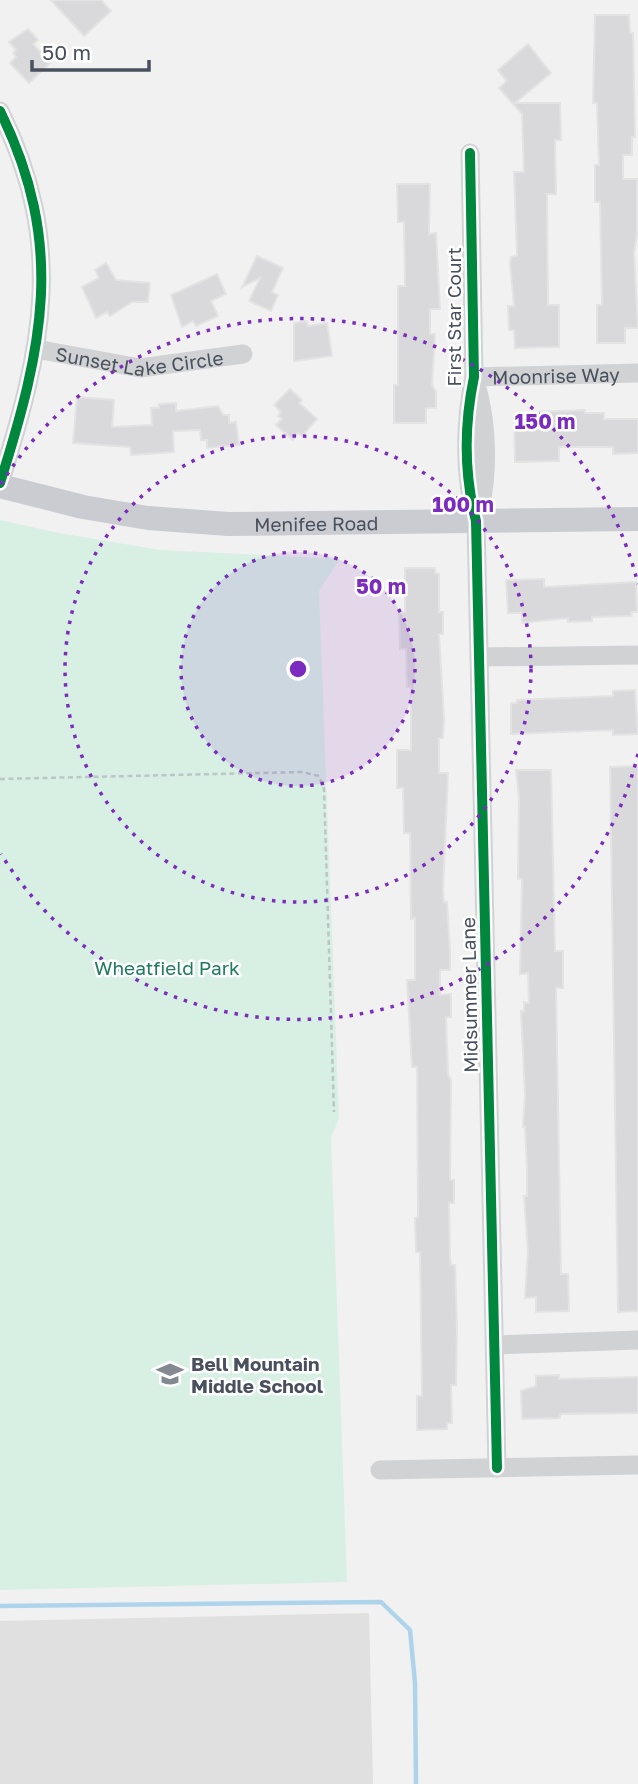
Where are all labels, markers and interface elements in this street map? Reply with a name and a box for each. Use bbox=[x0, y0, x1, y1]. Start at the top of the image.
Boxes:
scale bar bbox=[32, 28, 149, 72]
text: 50 m bbox=[42, 39, 91, 65]
street label: First Star Court bbox=[442, 247, 465, 387]
street label: Sunset Lake Circle bbox=[54, 341, 225, 380]
street label: Moonrise Way bbox=[492, 362, 620, 388]
text: 150 m bbox=[515, 408, 575, 434]
text: 100 m bbox=[432, 491, 494, 517]
street label: Menifee Road bbox=[254, 511, 379, 535]
text: 50 m bbox=[356, 573, 406, 599]
centre of rings bbox=[286, 657, 310, 681]
street label: Midsummer Lane bbox=[456, 917, 482, 1073]
park label: Wheatfield Park bbox=[94, 956, 240, 979]
place label: Bell Mountain Middle School bbox=[191, 1352, 323, 1397]
school or university icon: Bell Mountain Middle School bbox=[155, 1359, 185, 1389]

